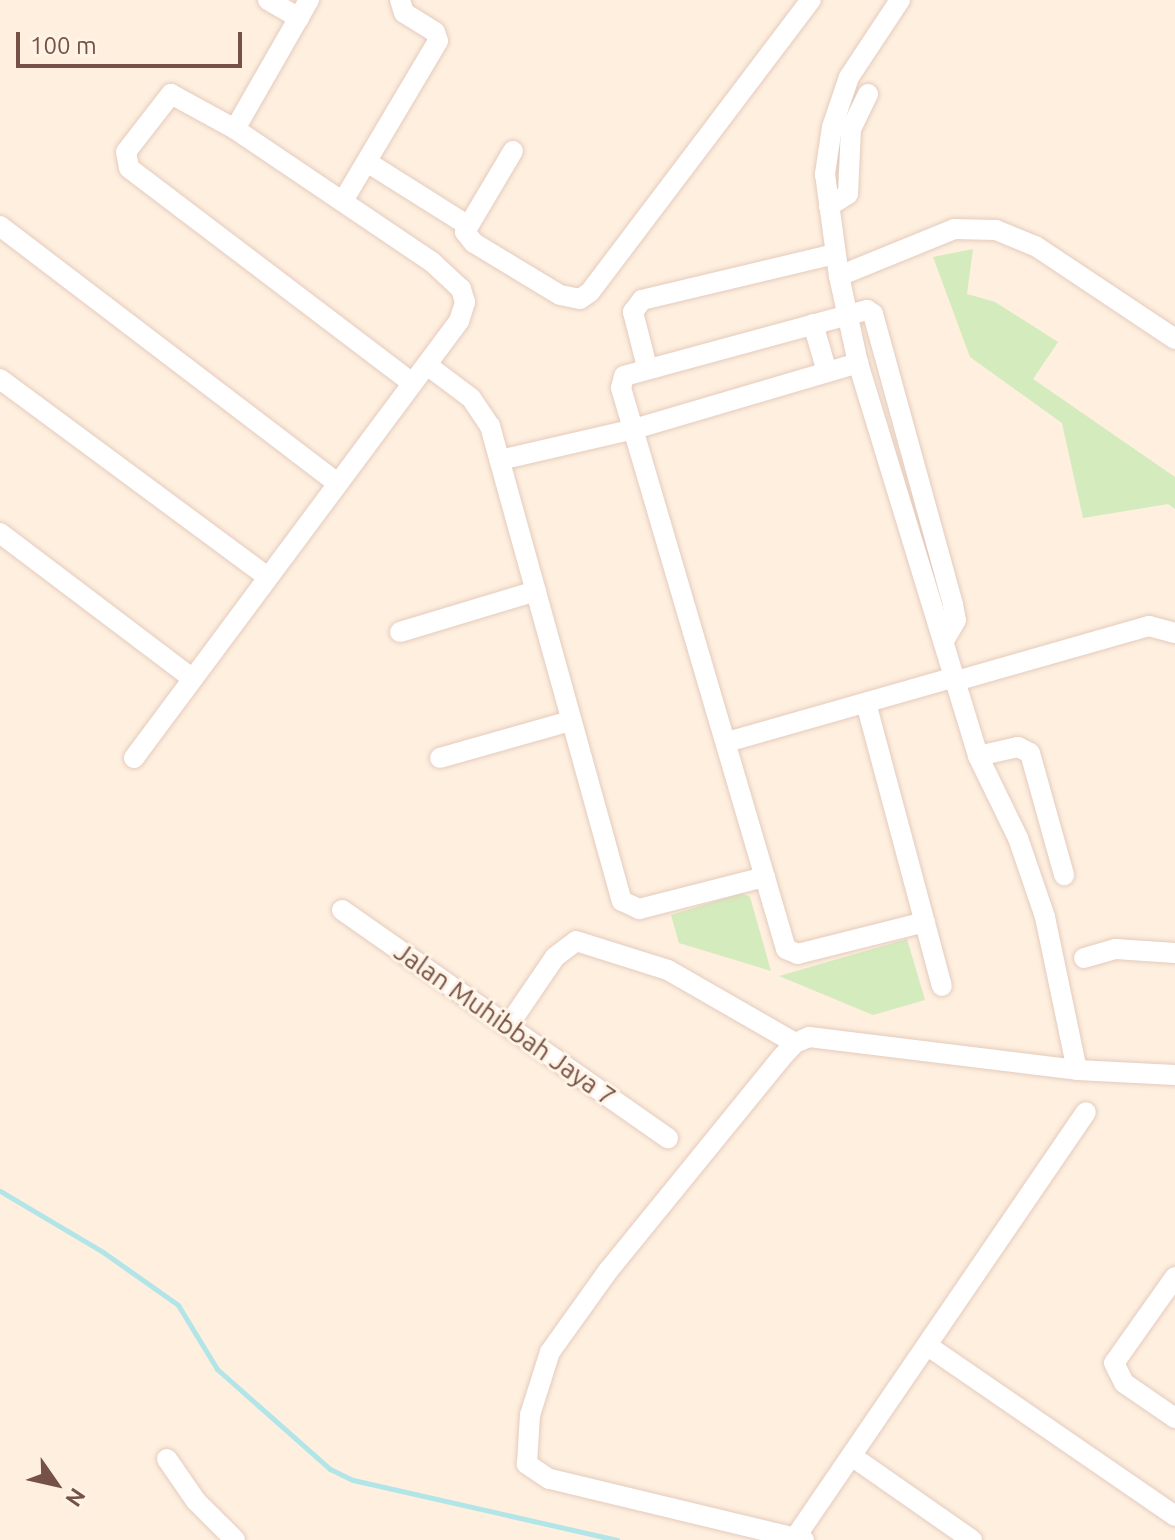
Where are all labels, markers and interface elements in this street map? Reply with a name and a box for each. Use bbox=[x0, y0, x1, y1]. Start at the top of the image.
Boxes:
scale bar bbox=[20, 16, 246, 66]
text: 100 m bbox=[30, 32, 97, 59]
street label: Jalan Muhibbah Jaya 7 bbox=[388, 936, 622, 1112]
north arrow bbox=[16, 1444, 96, 1524]
text: N bbox=[61, 1484, 91, 1511]

